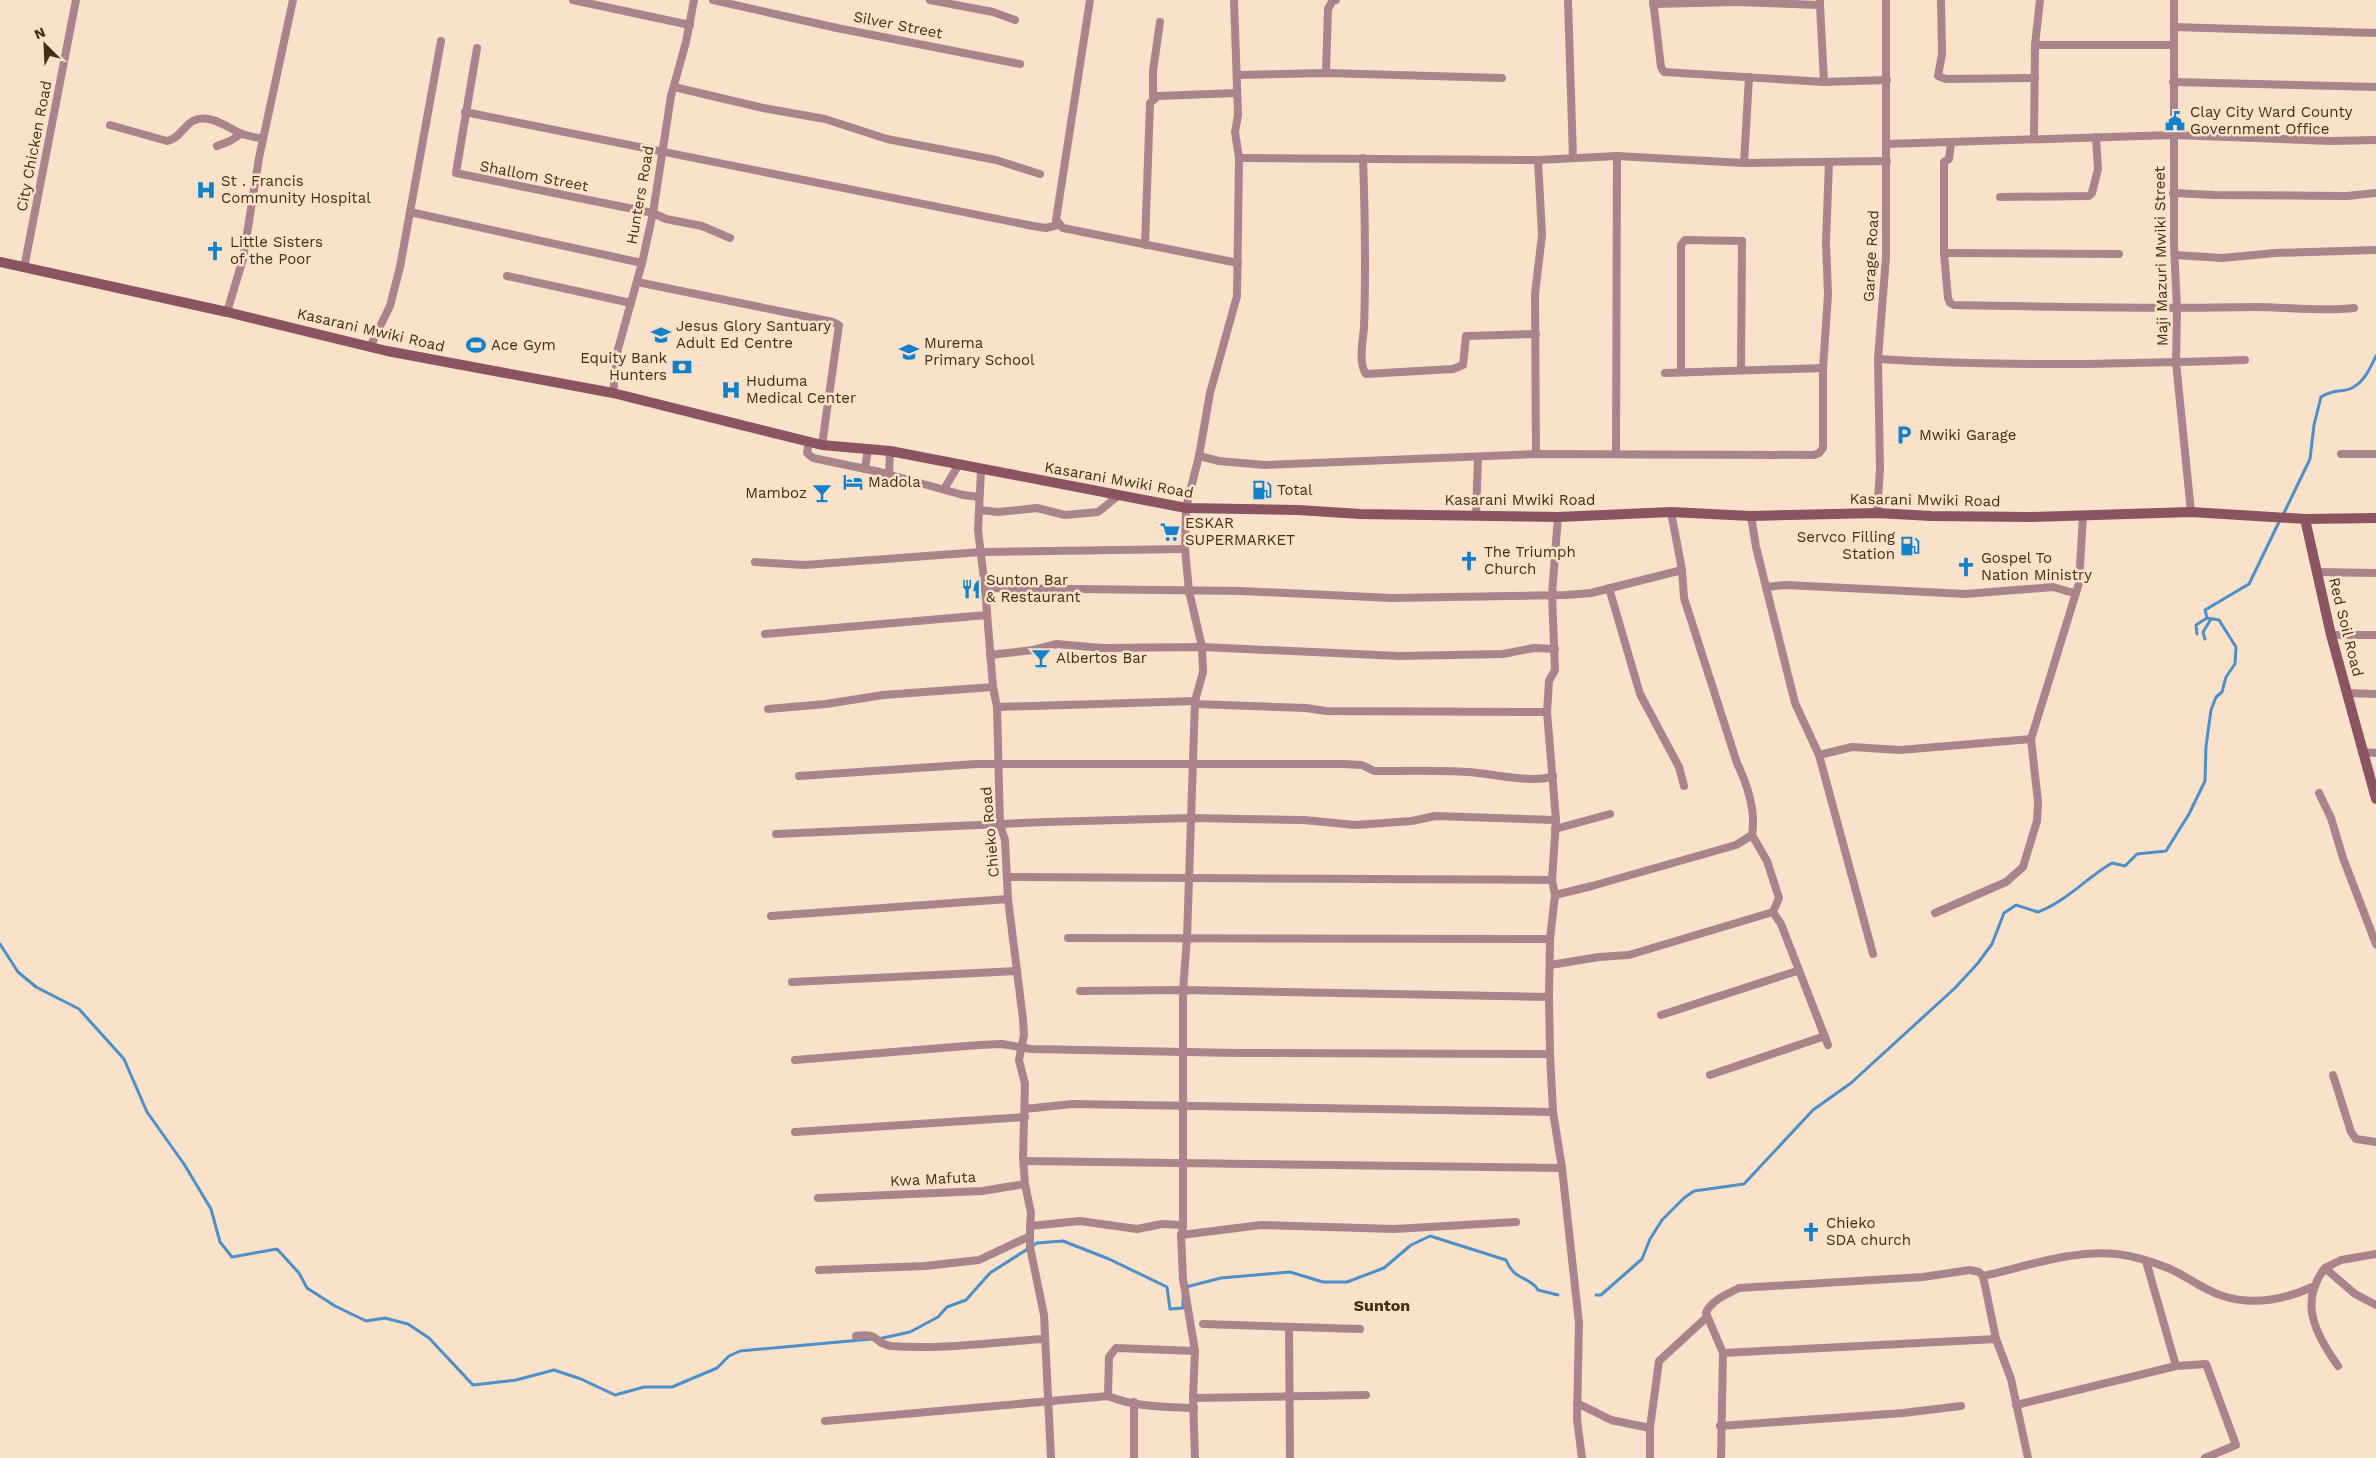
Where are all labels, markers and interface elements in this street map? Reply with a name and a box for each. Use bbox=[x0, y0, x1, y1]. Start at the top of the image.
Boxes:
street label: Silver Street bbox=[852, 8, 945, 43]
north arrow bbox=[20, 20, 70, 70]
text: N bbox=[32, 24, 48, 43]
street label: City Chicken Road bbox=[12, 79, 56, 213]
place label: Clay City Ward County Government Office bbox=[2190, 103, 2353, 138]
public building icon: Clay City Ward County Government Office bbox=[2164, 110, 2186, 132]
street label: Hunters Road bbox=[622, 144, 658, 246]
street label: Shallom Street bbox=[478, 157, 590, 195]
street label: Maji Mazuri Mwiki Street bbox=[2150, 165, 2172, 346]
place label: St . Francis Community Hospital bbox=[221, 172, 371, 207]
hospital icon: St . Francis Community Hospital bbox=[195, 179, 217, 201]
street label: Garage Road bbox=[1860, 210, 1882, 302]
place label: Little Sisters of the Poor bbox=[230, 233, 323, 268]
church icon: Little Sisters of the Poor bbox=[204, 240, 226, 262]
street label: Kasarani Mwiki Road bbox=[295, 304, 447, 356]
place label: Jesus Glory Santuary Adult Ed Centre bbox=[676, 317, 832, 352]
school or university icon: Jesus Glory Santuary Adult Ed Centre bbox=[650, 324, 672, 346]
sports icon: Ace Gym bbox=[465, 334, 487, 356]
place label: Murema Primary School bbox=[924, 334, 1035, 369]
place label: Ace Gym bbox=[491, 336, 556, 354]
school or university icon: Murema Primary School bbox=[898, 341, 920, 363]
place label: Equity Bank Hunters bbox=[580, 349, 667, 384]
bank icon: Equity Bank Hunters bbox=[671, 356, 693, 378]
place label: Huduma Medical Center bbox=[746, 372, 856, 407]
hospital icon: Huduma Medical Center bbox=[720, 379, 742, 401]
parking icon: Mwiki Garage bbox=[1893, 424, 1915, 446]
place label: Mwiki Garage bbox=[1919, 426, 2016, 444]
street label: Kasarani Mwiki Road bbox=[1043, 458, 1195, 502]
hotel icon: Madola bbox=[842, 471, 864, 493]
place label: Madola bbox=[868, 473, 921, 491]
fuel station icon: Total bbox=[1251, 479, 1273, 501]
place label: Total bbox=[1277, 481, 1313, 499]
bar icon: Mamboz bbox=[811, 482, 833, 504]
place label: Mamboz bbox=[745, 484, 807, 502]
street label: Kasarani Mwiki Road bbox=[1849, 490, 2001, 510]
street label: Kasarani Mwiki Road bbox=[1445, 491, 1595, 509]
place label: ESKAR SUPERMARKET bbox=[1185, 514, 1295, 549]
supermarket icon: ESKAR SUPERMARKET bbox=[1159, 521, 1181, 543]
place label: Servco Filling Station bbox=[1797, 528, 1895, 563]
fuel station icon: Servco Filling Station bbox=[1899, 535, 1921, 557]
place label: The Triumph Church bbox=[1484, 543, 1576, 578]
place label: Gospel To Nation Ministry bbox=[1981, 549, 2092, 584]
church icon: The Triumph Church bbox=[1458, 550, 1480, 572]
church icon: Gospel To Nation Ministry bbox=[1955, 556, 1977, 578]
place label: Sunton Bar & Restaurant bbox=[986, 571, 1081, 606]
street label: Red Soil Road bbox=[2325, 576, 2367, 678]
restaurant icon: Sunton Bar & Restaurant bbox=[960, 578, 982, 600]
bar icon: Albertos Bar bbox=[1030, 647, 1052, 669]
place label: Albertos Bar bbox=[1056, 649, 1147, 667]
street label: Chieko Road bbox=[977, 786, 1003, 878]
street label: Kwa Mafuta bbox=[890, 1168, 977, 1190]
place label: Chieko SDA church bbox=[1826, 1214, 1911, 1249]
church icon: Chieko SDA church bbox=[1800, 1221, 1822, 1243]
district label: Sunton bbox=[1354, 1296, 1410, 1315]

